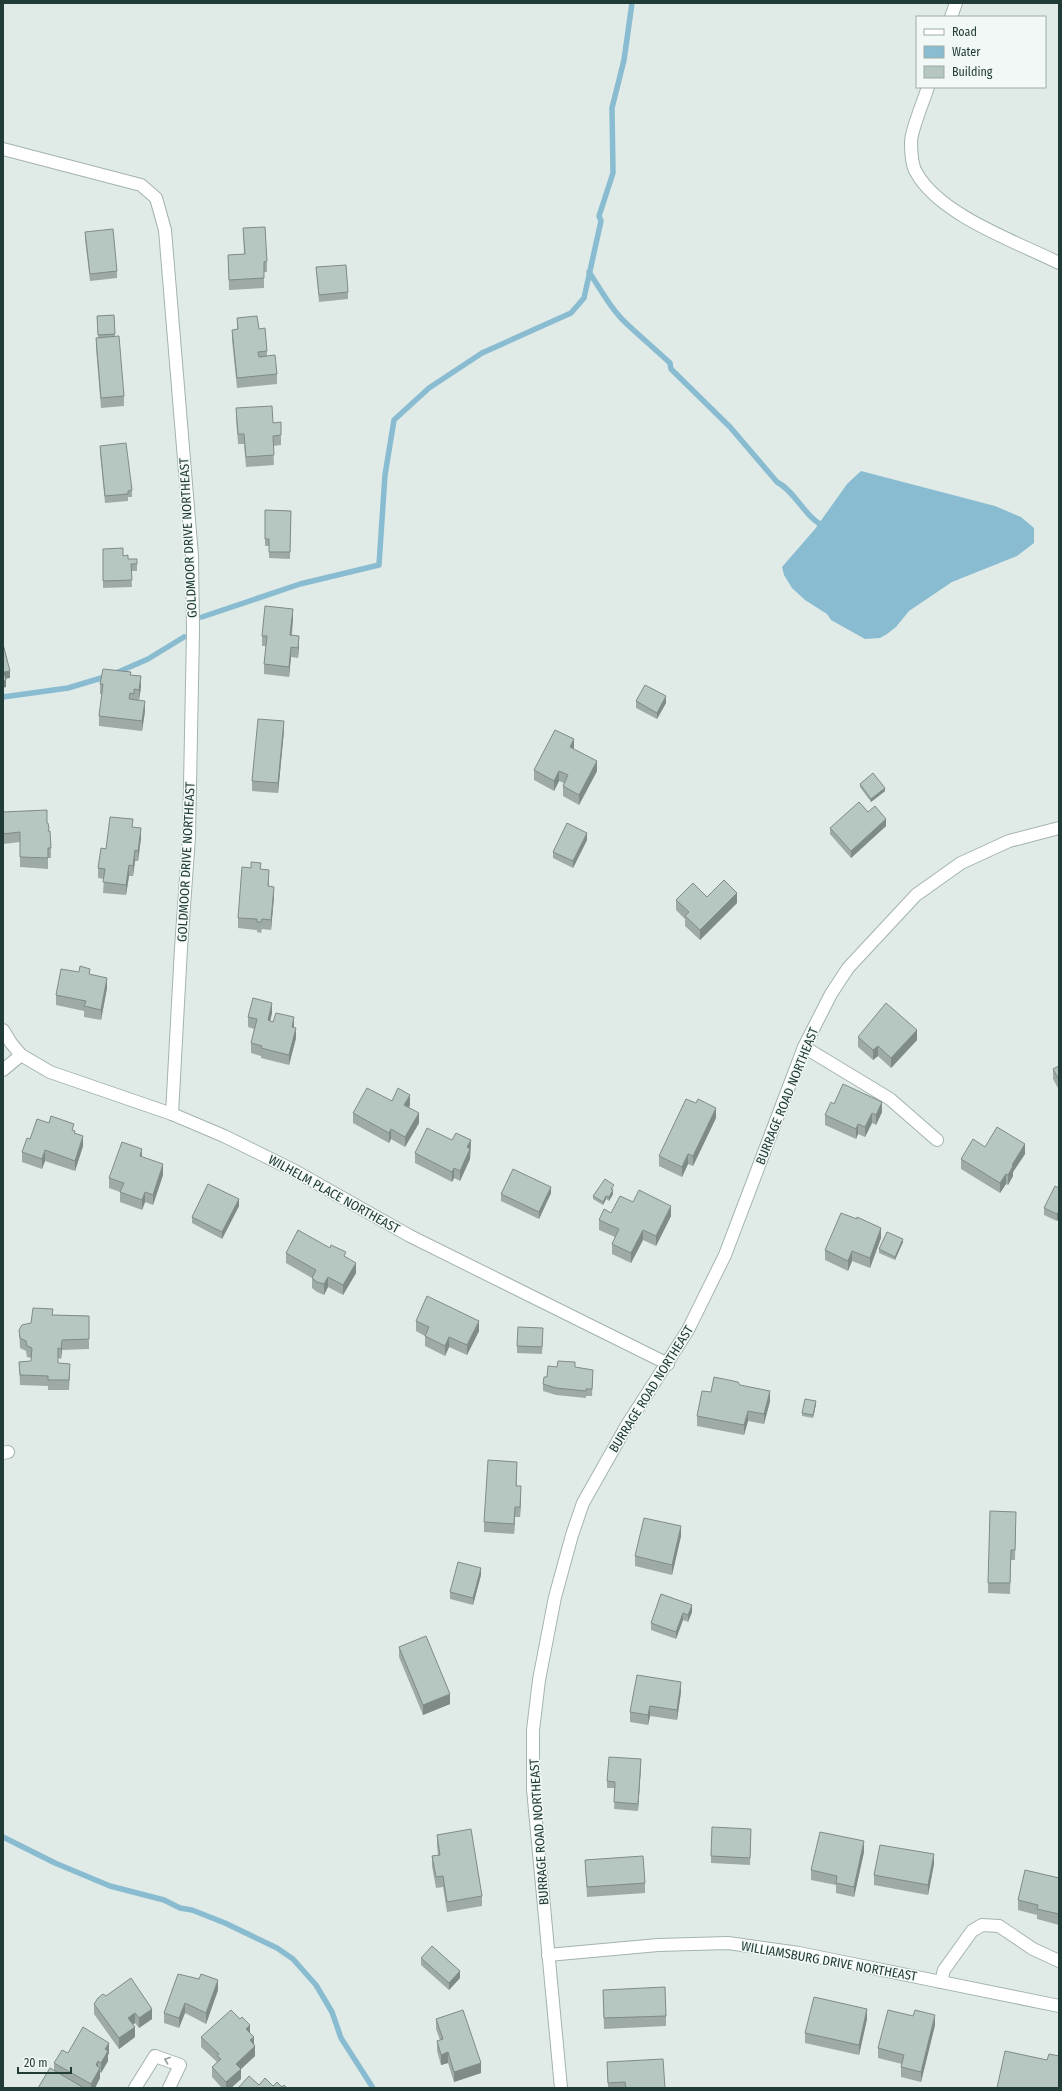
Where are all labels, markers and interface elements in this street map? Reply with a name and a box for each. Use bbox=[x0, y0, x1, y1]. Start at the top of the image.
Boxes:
legend bbox=[916, 16, 1046, 88]
text: Road bbox=[952, 25, 977, 39]
text: Water bbox=[952, 45, 981, 59]
text: Building bbox=[952, 65, 993, 79]
street label: GOLDMOOR DRIVE NORTHEAST bbox=[176, 458, 200, 618]
street label: GOLDMOOR DRIVE NORTHEAST bbox=[174, 782, 198, 942]
street label: BURRAGE ROAD NORTHEAST bbox=[753, 1025, 821, 1167]
street label: WILHELM PLACE NORTHEAST bbox=[266, 1152, 402, 1236]
street label: BURRAGE ROAD NORTHEAST bbox=[606, 1323, 696, 1455]
street label: BURRAGE ROAD NORTHEAST bbox=[526, 1758, 552, 1906]
street label: WILLIAMSBURG DRIVE NORTHEAST bbox=[740, 1938, 918, 1984]
scale bar bbox=[18, 2049, 71, 2075]
text: 20 m bbox=[24, 2056, 48, 2070]
one-way arrow bbox=[164, 2057, 171, 2065]

